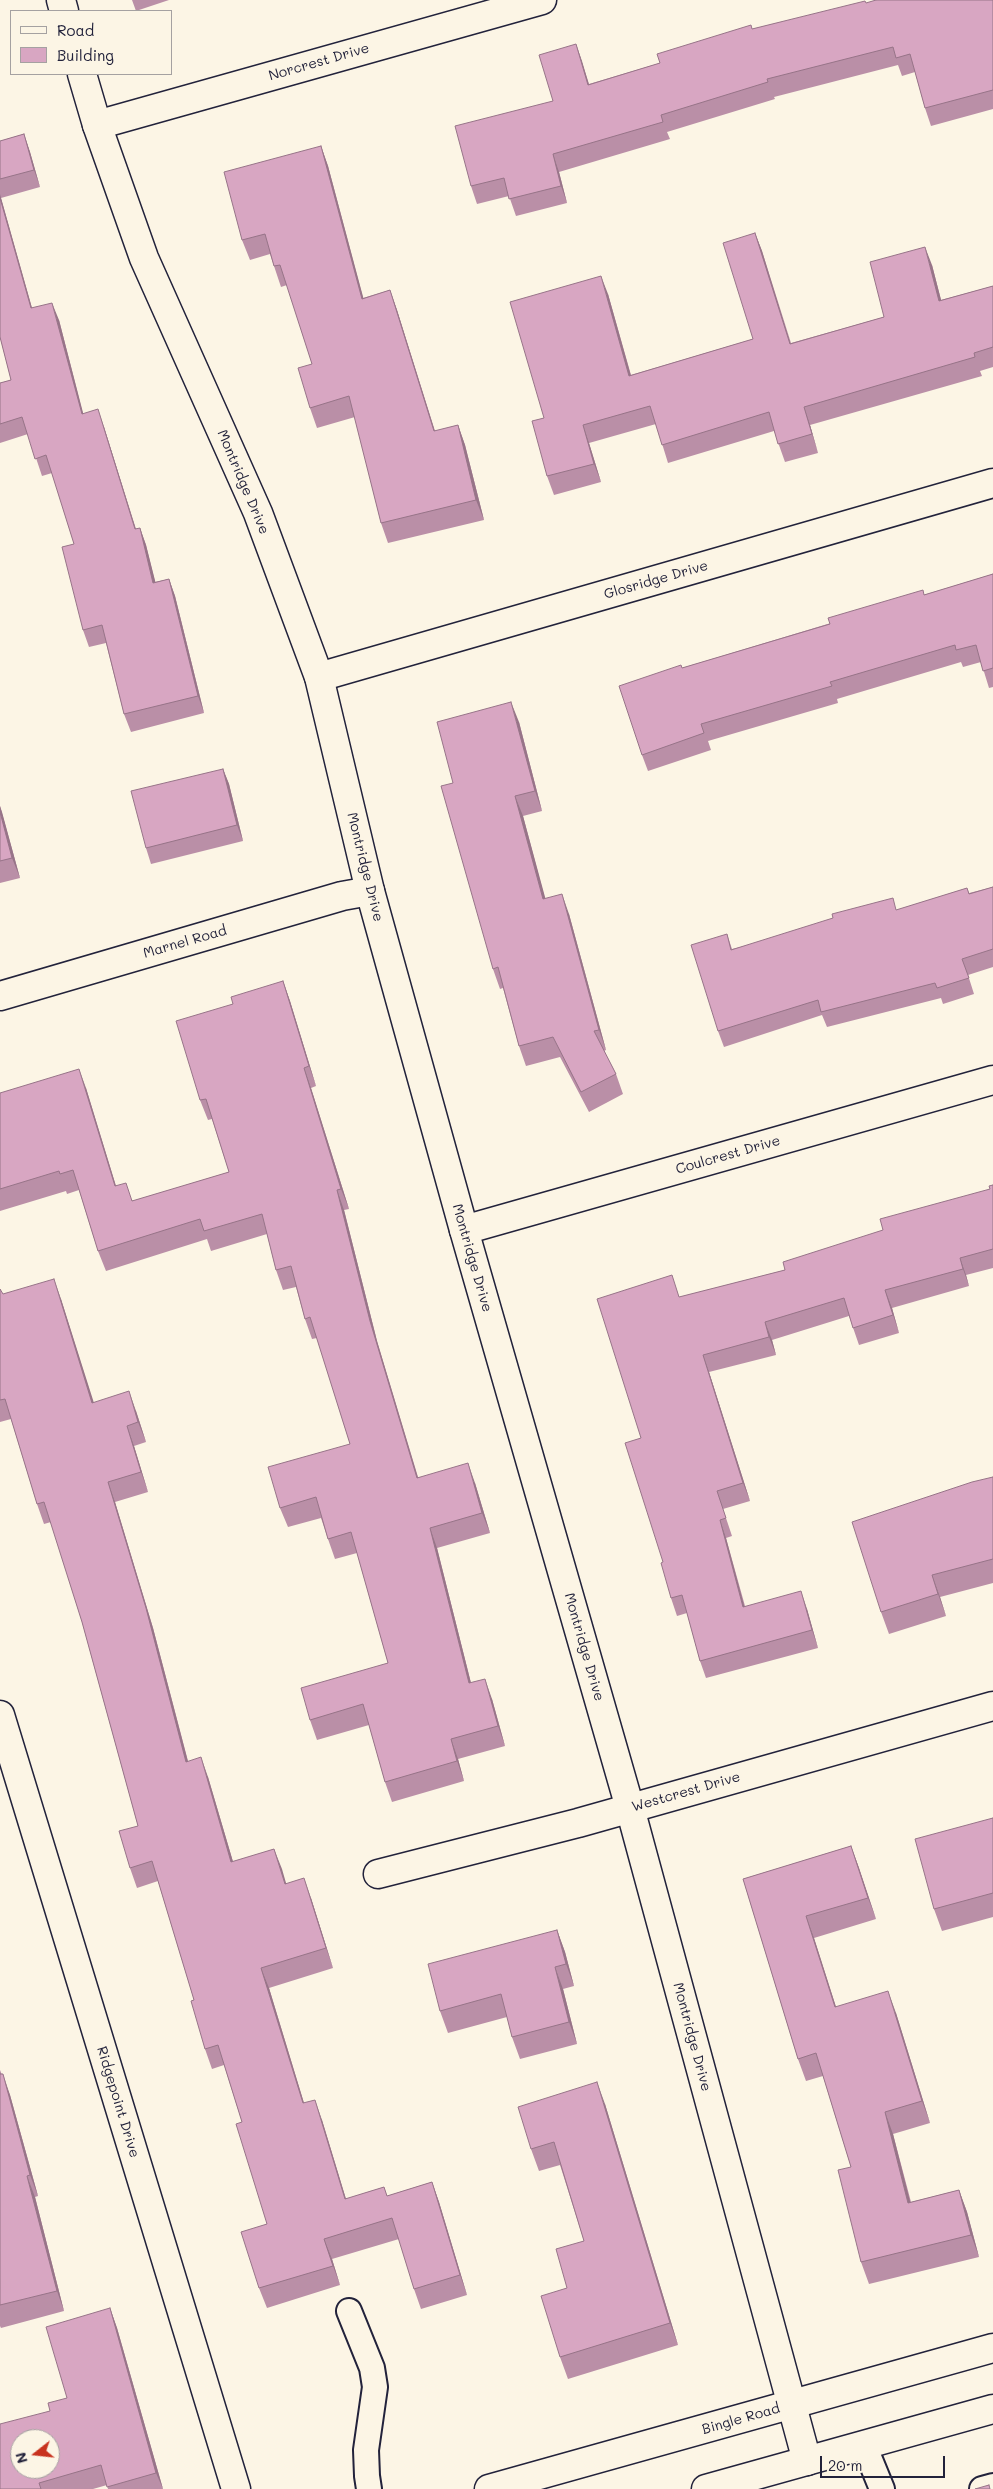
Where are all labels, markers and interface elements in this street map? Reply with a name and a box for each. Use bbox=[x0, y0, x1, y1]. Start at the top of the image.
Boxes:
legend bbox=[10, 10, 172, 75]
text: Road bbox=[57, 20, 94, 40]
street label: Norcrest Drive bbox=[267, 40, 371, 84]
text: Building bbox=[57, 45, 114, 65]
street label: Montridge Drive bbox=[213, 427, 273, 537]
street label: Glosridge Drive bbox=[602, 557, 710, 603]
street label: Montridge Drive bbox=[343, 811, 387, 923]
street label: Marnel Road bbox=[141, 922, 229, 962]
street label: Coulcrest Drive bbox=[674, 1132, 782, 1178]
street label: Montridge Drive bbox=[449, 1202, 495, 1314]
street label: Montridge Drive bbox=[561, 1591, 607, 1703]
street label: Westcrest Drive bbox=[630, 1768, 742, 1816]
street label: Montridge Drive bbox=[669, 1981, 715, 2093]
street label: Ridgepoint Drive bbox=[93, 2044, 143, 2160]
street label: Bingle Road bbox=[700, 2400, 782, 2438]
north arrow bbox=[10, 2429, 60, 2479]
scale bar bbox=[823, 2446, 948, 2478]
text: N bbox=[10, 2450, 32, 2466]
text: 20 m bbox=[828, 2455, 862, 2475]

